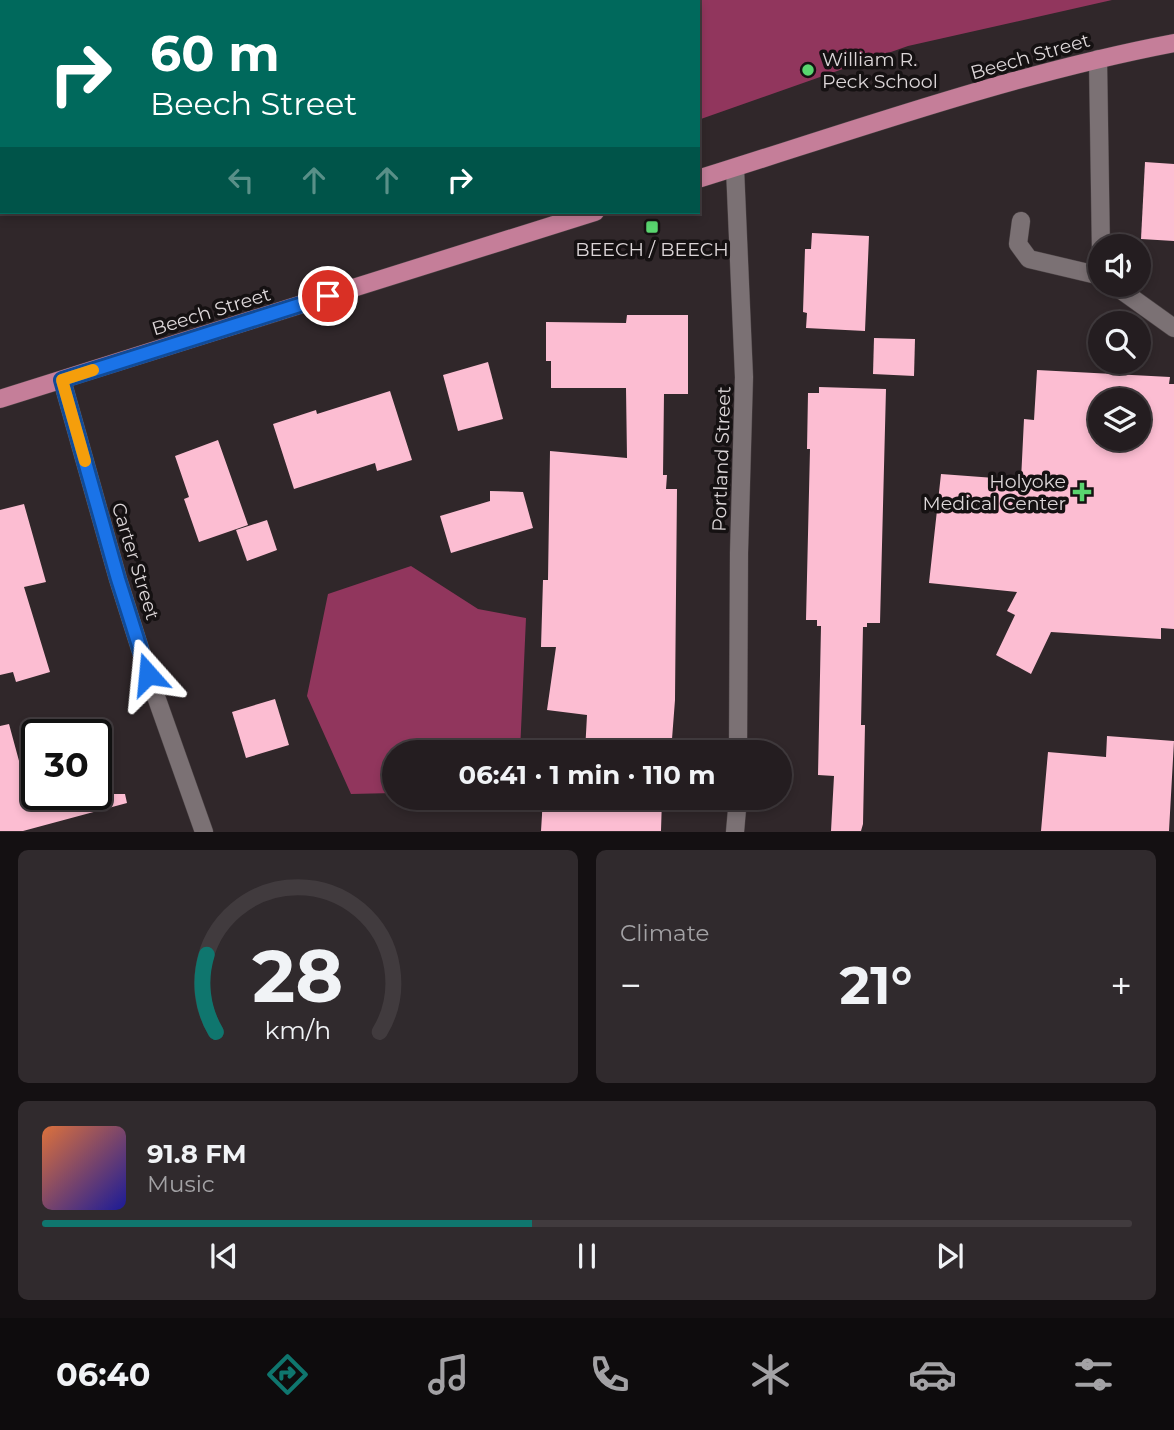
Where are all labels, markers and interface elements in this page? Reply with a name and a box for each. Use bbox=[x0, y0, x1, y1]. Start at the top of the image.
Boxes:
text: 60 m bbox=[150, 24, 280, 83]
icon: right bbox=[35, 28, 126, 119]
street label: Beech Street bbox=[968, 28, 1093, 84]
place label: William R. Peck School bbox=[822, 48, 938, 93]
marker: William R. Peck School bbox=[800, 62, 816, 78]
text: Beech Street bbox=[150, 84, 357, 123]
icon: left bbox=[222, 161, 260, 199]
icon: ahead bbox=[295, 161, 333, 199]
icon: ahead bbox=[368, 161, 406, 199]
icon: right bbox=[441, 161, 479, 199]
marker: BEECH / BEECH bbox=[644, 219, 660, 235]
map controls bbox=[1088, 234, 1151, 451]
button: sound bbox=[1088, 234, 1151, 297]
place label: BEECH / BEECH bbox=[575, 238, 729, 261]
pin bbox=[298, 266, 358, 326]
icon: arrive bbox=[309, 277, 347, 315]
street label: Beech Street bbox=[149, 282, 274, 340]
button: search bbox=[1088, 311, 1151, 374]
street label: Portland Street bbox=[707, 386, 736, 532]
button: layers bbox=[1088, 388, 1151, 451]
place label: Holyoke Medical Center bbox=[923, 470, 1066, 515]
marker: Holyoke Medical Center bbox=[1072, 482, 1092, 502]
street label: Carter Street bbox=[107, 500, 164, 623]
position arrow bbox=[111, 637, 185, 711]
speed limit sign: 30 bbox=[21, 719, 112, 810]
text: 06:41 · 1 min · 110 m bbox=[459, 759, 715, 791]
text: Climate bbox=[620, 919, 709, 947]
text: 28 bbox=[253, 933, 344, 1021]
text: 21° bbox=[840, 954, 912, 1017]
text: − bbox=[620, 962, 642, 1009]
text: + bbox=[1110, 962, 1132, 1009]
text: km/h bbox=[265, 1015, 331, 1045]
text: 91.8 FM bbox=[147, 1138, 247, 1170]
text: Music bbox=[147, 1170, 215, 1198]
icon: previous bbox=[205, 1237, 243, 1275]
icon: pause bbox=[568, 1237, 606, 1275]
icon: next bbox=[931, 1237, 969, 1275]
icon: directions bbox=[263, 1350, 312, 1399]
icon: music bbox=[424, 1350, 473, 1399]
icon: phone bbox=[585, 1350, 634, 1399]
icon: climate bbox=[746, 1350, 795, 1399]
icon: car bbox=[908, 1350, 957, 1399]
icon: filters bbox=[1069, 1350, 1118, 1399]
text: 06:40 bbox=[56, 1355, 150, 1394]

